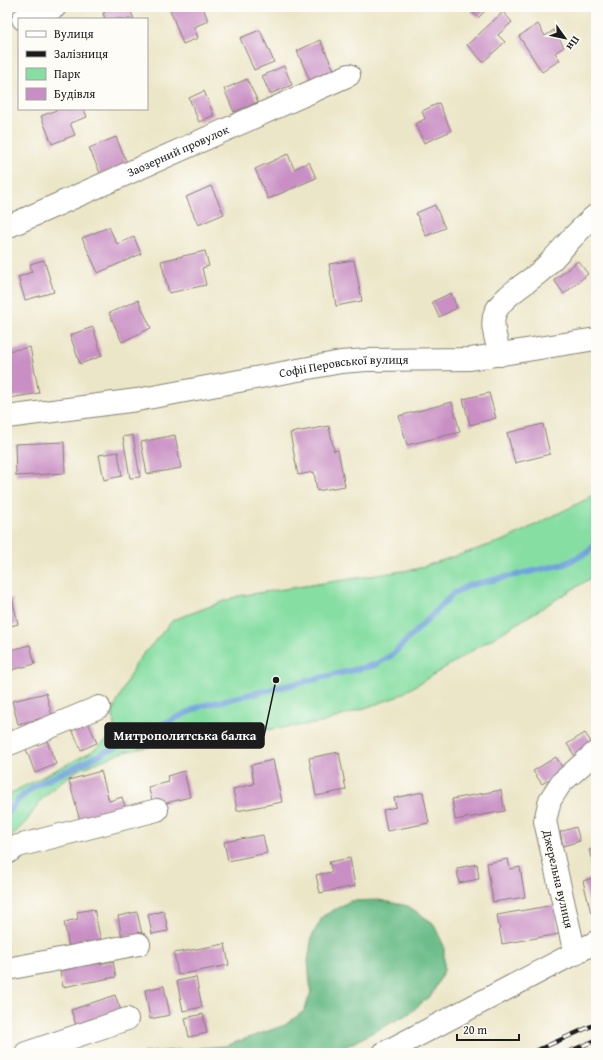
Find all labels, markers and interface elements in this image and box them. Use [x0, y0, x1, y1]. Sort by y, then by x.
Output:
legend [18, 18, 148, 110]
north arrow [545, 18, 585, 58]
text: Вулиця [54, 25, 94, 42]
text: Пн [563, 33, 584, 54]
text: Залізниця [54, 45, 108, 62]
text: Парк [54, 65, 81, 82]
text: Будівля [54, 85, 95, 102]
street label: Заозерний провулок [124, 120, 232, 181]
street label: Софіі Перовської вулиця [278, 351, 409, 381]
callout: Митрополитська балка [105, 723, 264, 748]
text: Митрополитська балка [114, 726, 257, 745]
street label: Джерельна вулиця [539, 827, 578, 930]
scale bar [457, 1016, 519, 1042]
text: 20 m [463, 1021, 487, 1038]

